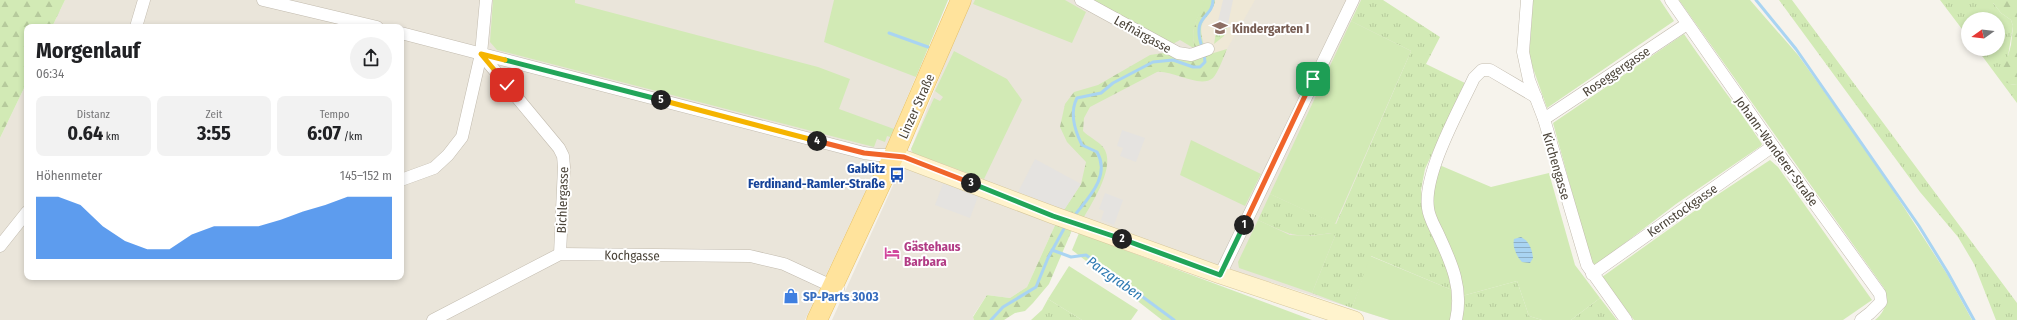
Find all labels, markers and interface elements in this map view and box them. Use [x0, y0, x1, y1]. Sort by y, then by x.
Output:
north arrow [1961, 12, 2005, 56]
map controls [1961, 12, 2005, 56]
street label: Lefnärgasse [1112, 13, 1174, 56]
school or university icon: Kindergarten I [1211, 19, 1229, 37]
place label: Kindergarten I [1232, 21, 1309, 36]
text: Morgenlauf [36, 37, 140, 64]
button: share [350, 37, 392, 79]
street label: Roseggergasse [1580, 43, 1653, 99]
pin [1296, 62, 1330, 96]
text: 06:34 [36, 66, 64, 81]
pin [490, 68, 524, 102]
icon: arrive [1302, 68, 1324, 90]
street label: Linzer Straße [895, 71, 937, 141]
icon: check [496, 74, 518, 96]
pin: 5 [651, 90, 671, 110]
text: 5 [658, 93, 664, 106]
street label: Johann-Wanderer-Straße [1732, 94, 1821, 209]
text: Distanz [77, 108, 110, 121]
text: Zeit [206, 108, 222, 121]
text: Tempo [320, 108, 350, 121]
text: 0.64 [67, 121, 103, 145]
text: 3:55 [197, 121, 231, 145]
text: 6:07 [307, 121, 341, 145]
text: km [103, 130, 119, 143]
text: /km [341, 130, 362, 143]
pin: 4 [807, 131, 827, 151]
street label: Kirchengasse [1540, 131, 1573, 202]
text: 4 [814, 134, 820, 147]
place label: Gablitz Ferdinand-Ramler-Straße [748, 161, 886, 191]
bus stop icon: Gablitz Ferdinand-Ramler-Straße [888, 166, 906, 184]
street label: Bichlergasse [554, 167, 571, 234]
text: Höhenmeter [36, 168, 102, 183]
text: 145–152 m [340, 168, 392, 183]
pin: 3 [961, 173, 981, 193]
text: 3 [968, 176, 974, 189]
street label: Kernstockgasse [1644, 181, 1720, 240]
pin: 1 [1234, 215, 1254, 235]
text: 1 [1242, 218, 1246, 231]
pin: 2 [1112, 229, 1132, 249]
text: 2 [1119, 232, 1125, 245]
place label: Gästehaus Barbara [904, 239, 961, 269]
hotel icon: Gästehaus Barbara [883, 244, 901, 262]
street label: Kochgasse [604, 248, 660, 263]
water label: Parzgraben [1083, 253, 1146, 304]
shop icon: SP-Parts 3003 [782, 287, 800, 305]
place label: SP-Parts 3003 [803, 289, 879, 304]

